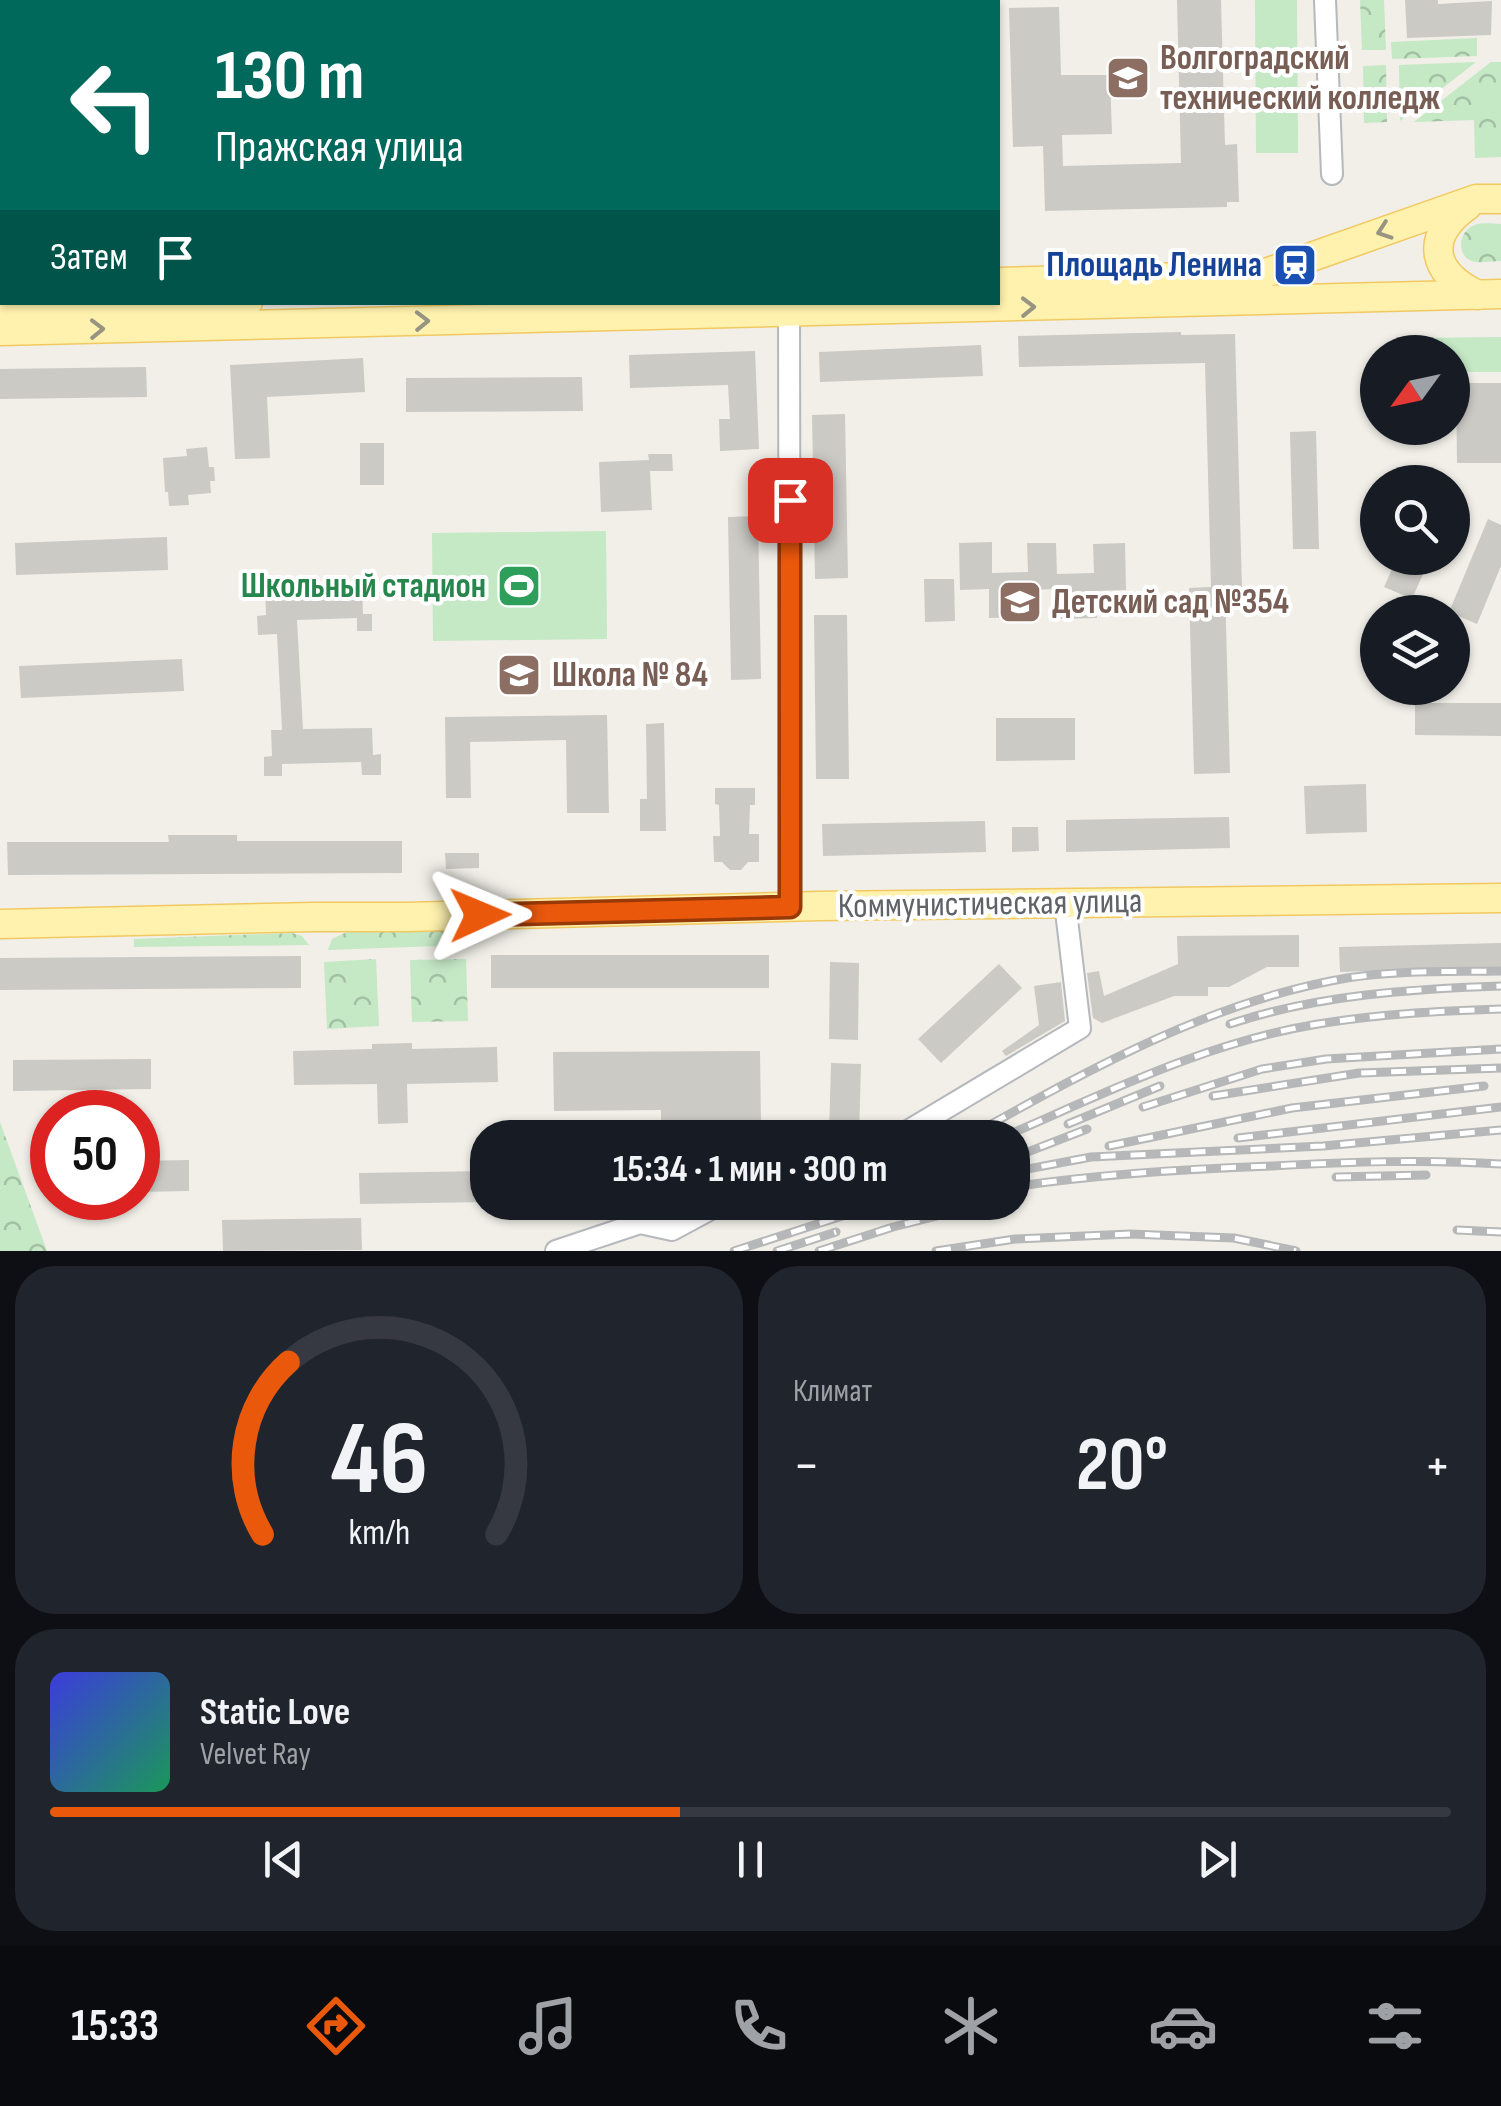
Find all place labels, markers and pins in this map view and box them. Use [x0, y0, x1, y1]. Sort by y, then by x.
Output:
place label: Волгоградский технический колледж [1160, 37, 1441, 120]
school or university icon: Волгоградский технический колледж [1105, 55, 1151, 101]
station icon: Площадь Ленина [1272, 242, 1318, 288]
place label: Площадь Ленина [1046, 244, 1262, 287]
pin [748, 458, 833, 543]
sports icon: Школьный стадион [496, 563, 542, 609]
place label: Школьный стадион [241, 565, 486, 608]
school or university icon: Детский сад №354 [997, 579, 1043, 625]
place label: Детский сад №354 [1052, 581, 1289, 624]
school or university icon: Школа № 84 [496, 652, 542, 698]
place label: Школа № 84 [552, 654, 708, 697]

